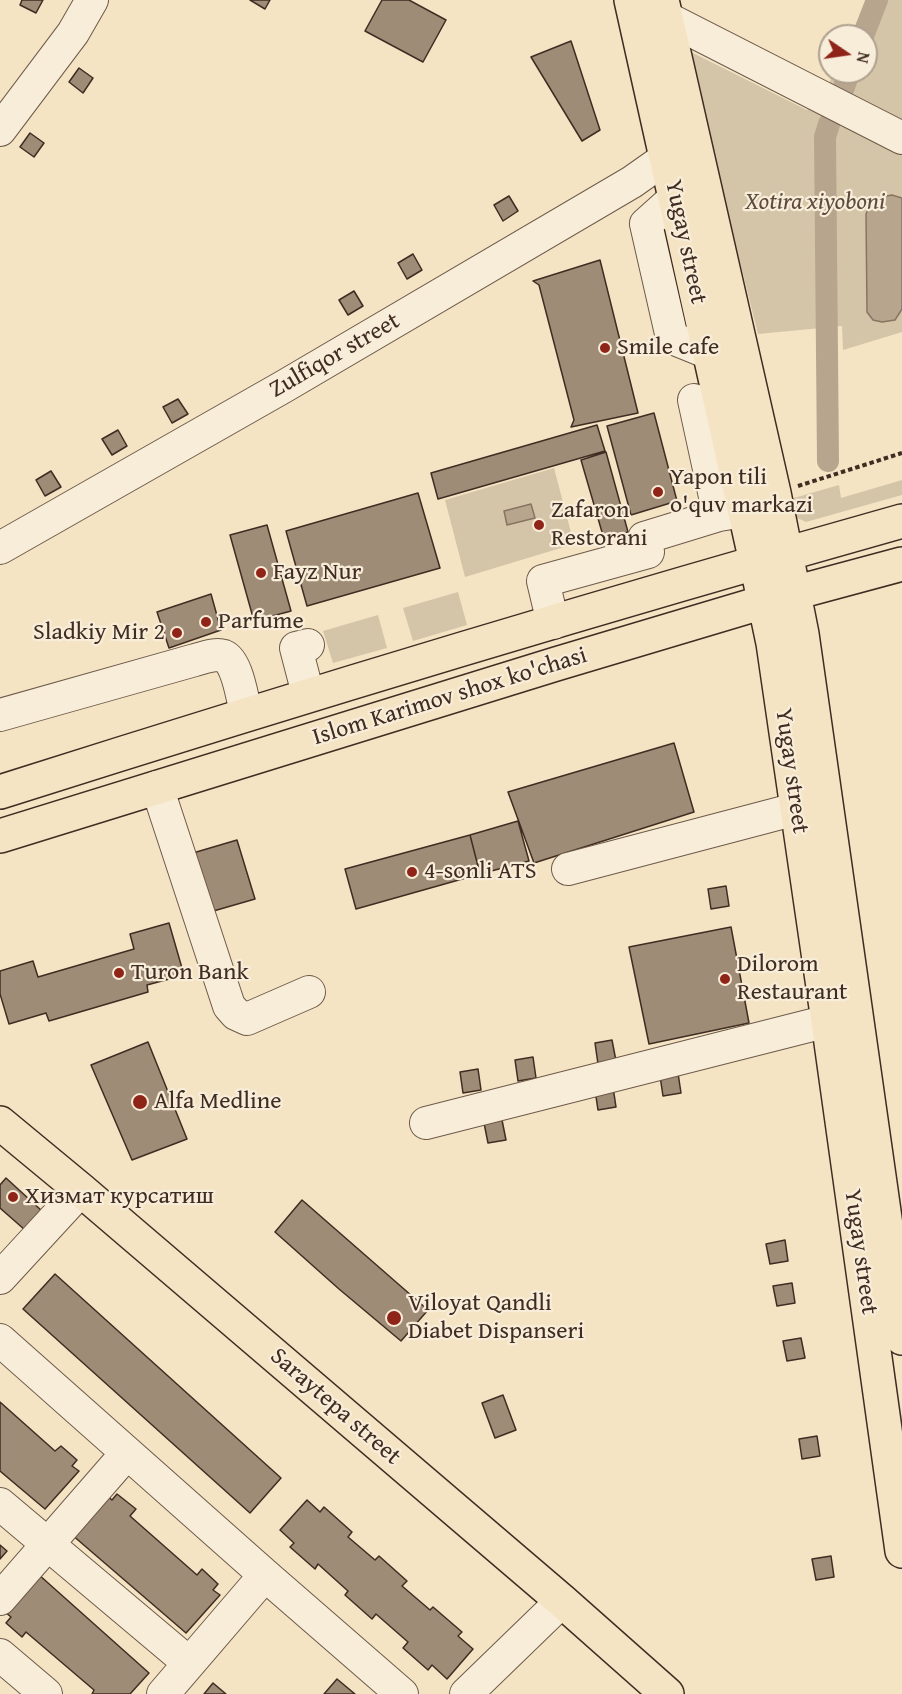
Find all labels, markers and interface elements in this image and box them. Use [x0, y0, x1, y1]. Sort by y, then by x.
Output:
north arrow [818, 24, 878, 84]
text: N [851, 50, 876, 66]
street label: Yugay street [658, 177, 712, 307]
park label: Xotira xiyoboni [745, 189, 885, 217]
street label: Zulfiqor street [265, 307, 405, 405]
place label: Smile cafe [617, 334, 719, 362]
marker: Smile cafe [598, 341, 612, 355]
place label: Yapon tili o'quv markazi [670, 464, 813, 520]
marker: Yapon tili o'quv markazi [651, 485, 665, 499]
place label: Zafaron Restorani [551, 497, 648, 553]
marker: Zafaron Restorani [532, 518, 546, 532]
place label: Fayz Nur [273, 559, 361, 587]
marker: Fayz Nur [254, 566, 268, 580]
place label: Parfume [218, 608, 304, 636]
marker: Parfume [199, 615, 213, 629]
place label: Sladkiy Mir 2 [33, 619, 165, 647]
marker: Sladkiy Mir 2 [170, 626, 184, 640]
street label: Islom Karimov shox ko'chasi [309, 642, 591, 752]
street label: Yugay street [768, 706, 814, 836]
place label: 4-sonli ATS [424, 858, 536, 886]
marker: 4-sonli ATS [405, 865, 419, 879]
place label: Dilorom Restaurant [737, 951, 847, 1007]
place label: Turon Bank [131, 959, 249, 987]
marker: Turon Bank [112, 966, 126, 980]
marker: Dilorom Restaurant [718, 972, 732, 986]
place label: Alfa Medline [154, 1088, 282, 1116]
marker: Alfa Medline [131, 1093, 149, 1111]
place label: Хизмат курсатиш [25, 1183, 214, 1211]
street label: Yugay street [837, 1187, 883, 1317]
marker: Хизмат курсатиш [6, 1190, 20, 1204]
place label: Viloyat Qandli Diabet Dispanseri [408, 1290, 584, 1346]
marker: Viloyat Qandli Diabet Dispanseri [385, 1309, 403, 1327]
street label: Saraytepa street [264, 1342, 406, 1472]

